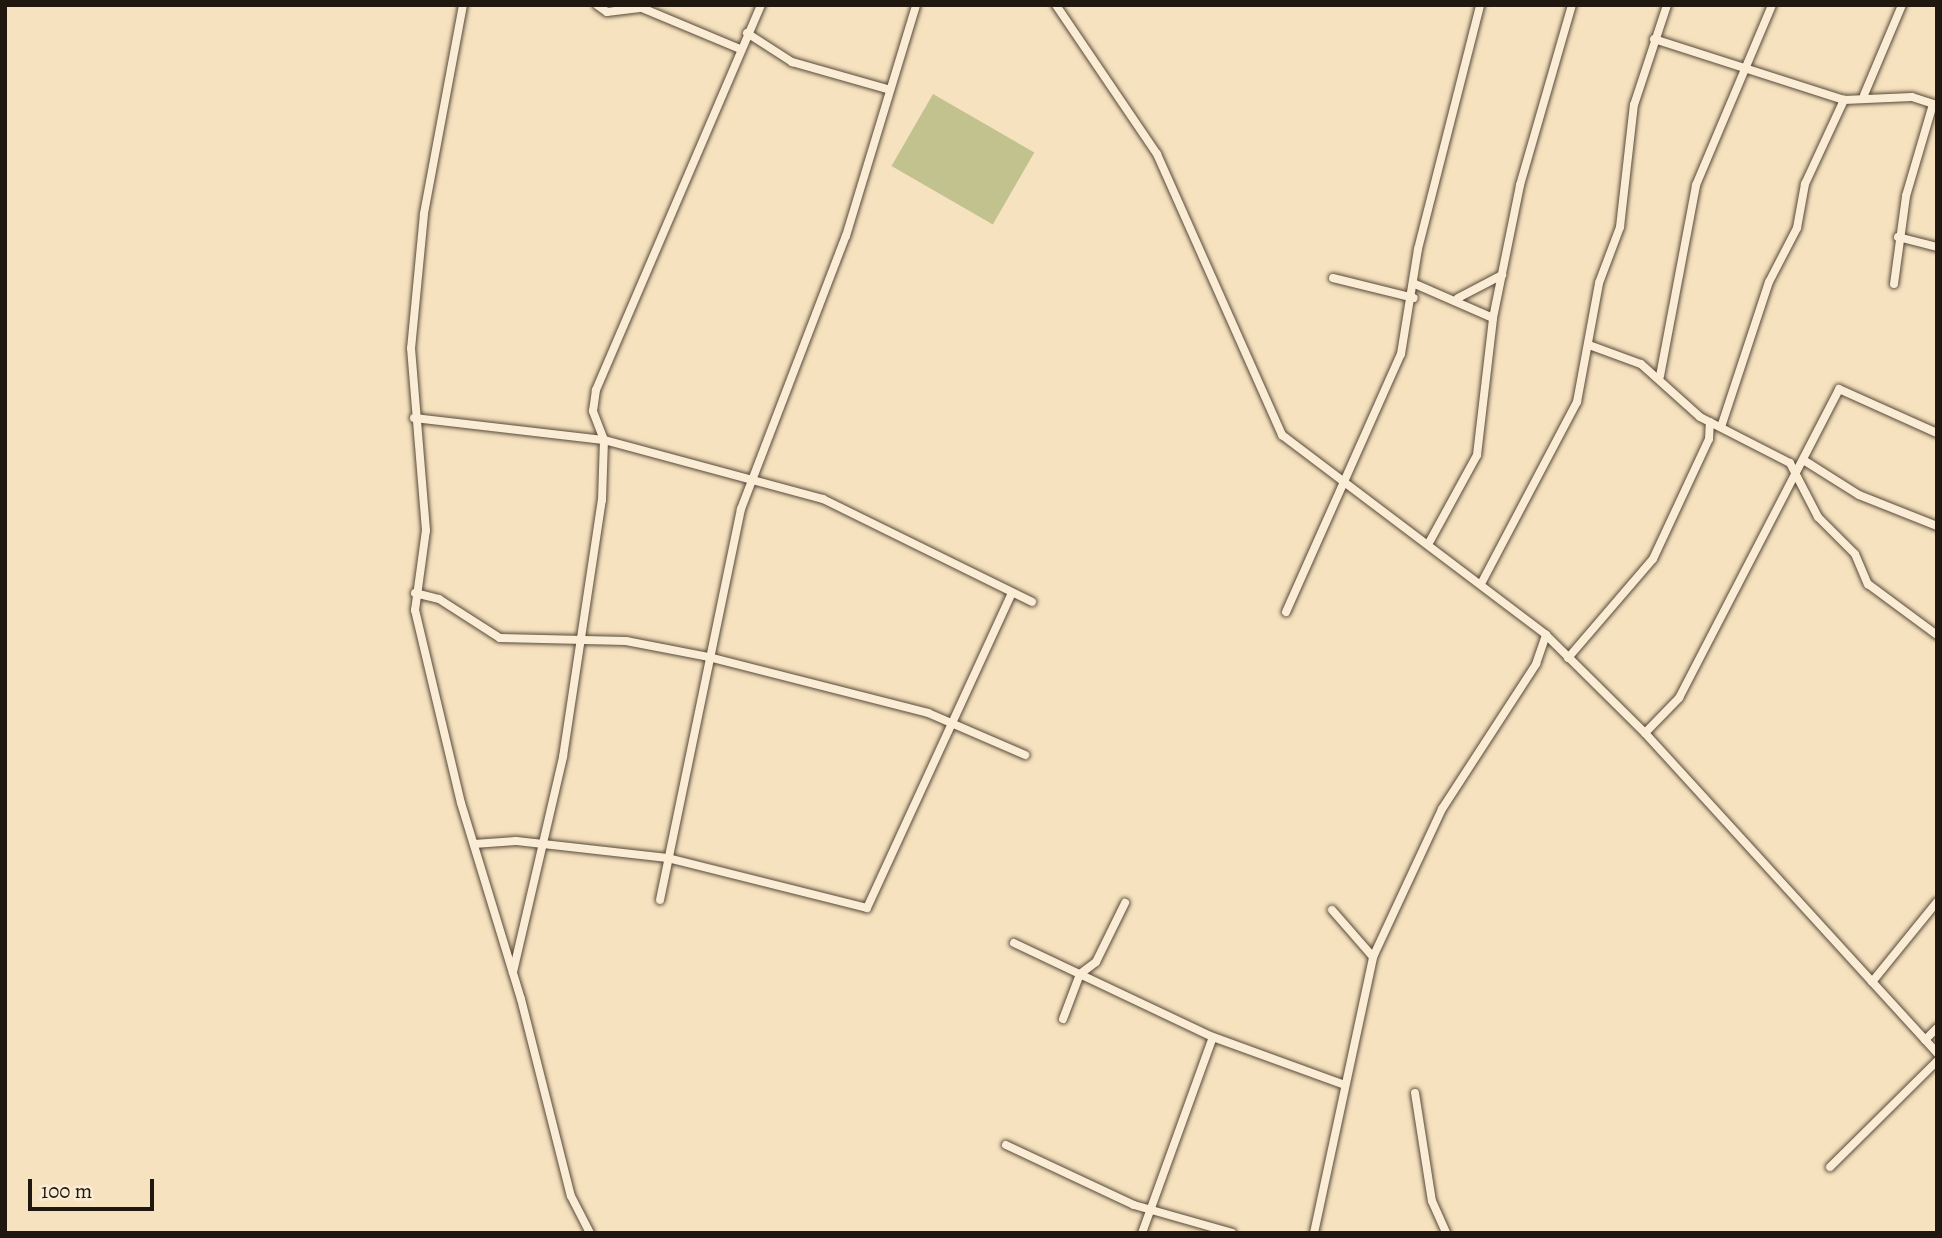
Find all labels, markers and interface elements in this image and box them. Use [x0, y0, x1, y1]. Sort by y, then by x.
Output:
scale bar [32, 1164, 158, 1208]
text: 100 m [41, 1177, 92, 1205]

